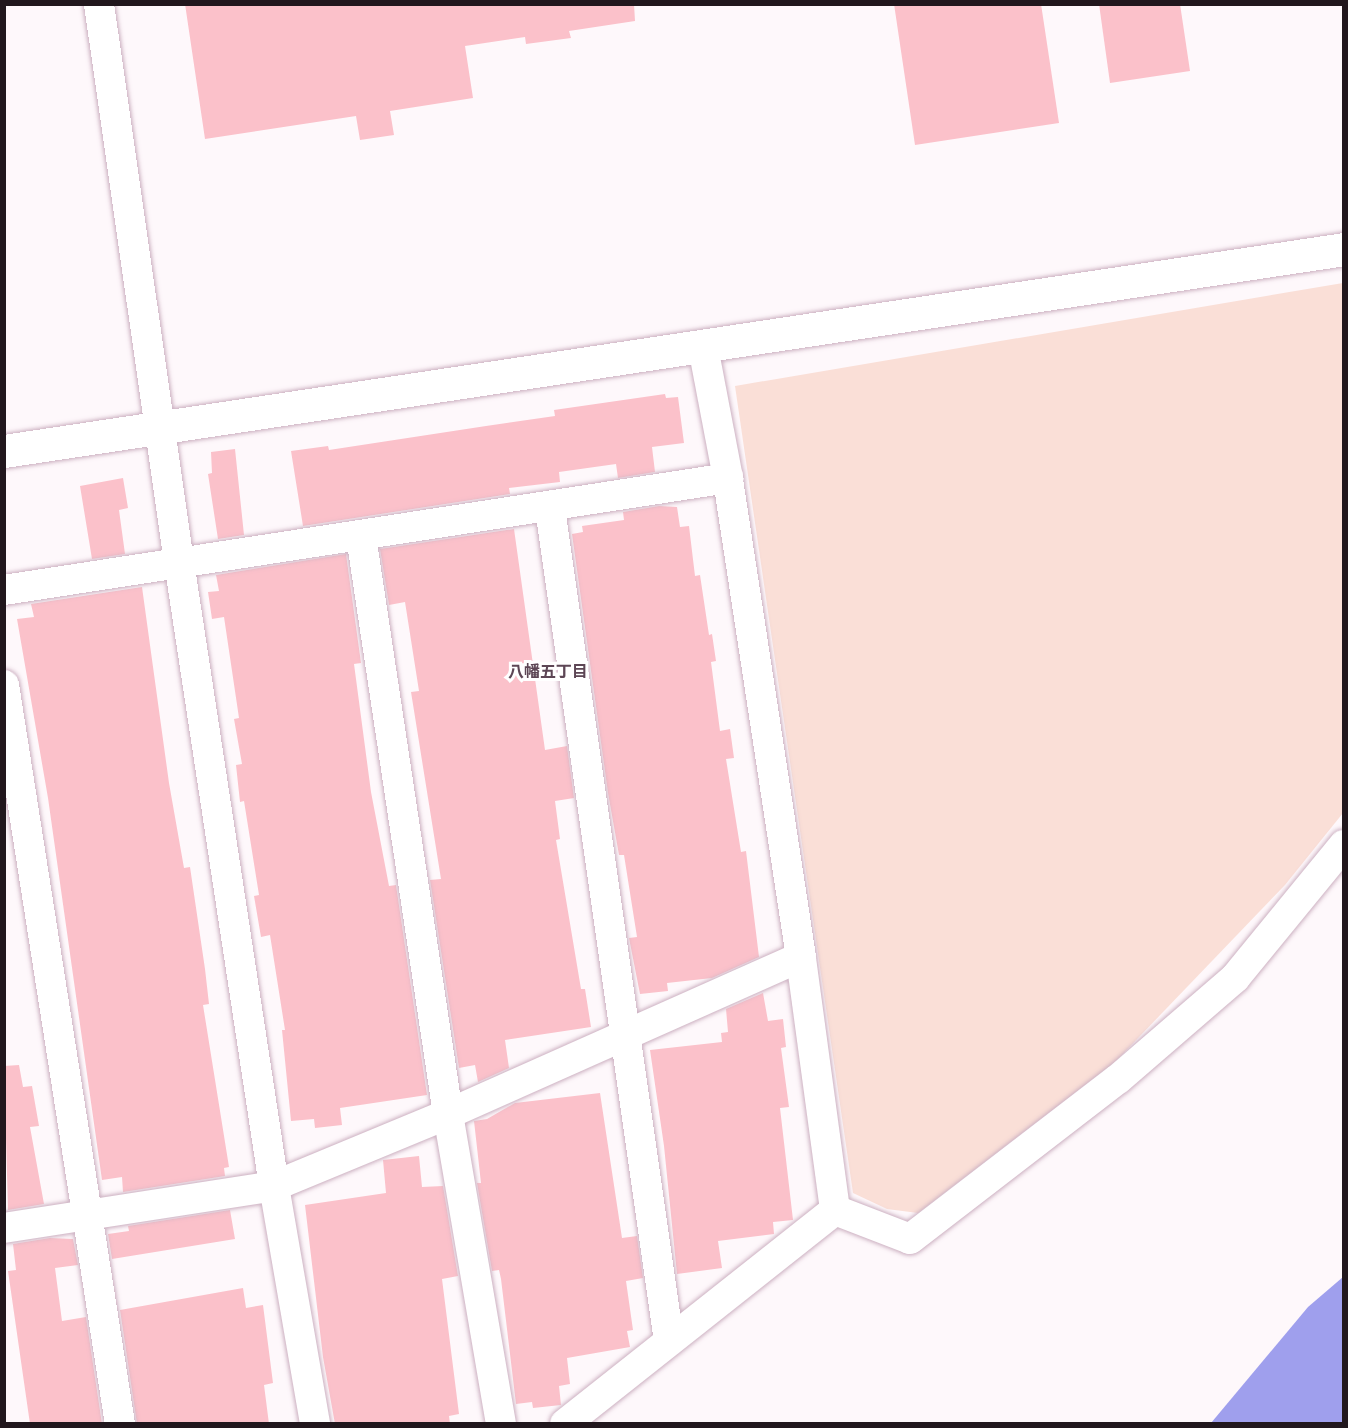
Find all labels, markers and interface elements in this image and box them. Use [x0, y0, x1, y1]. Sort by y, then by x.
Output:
district label: 八幡五丁目 [508, 662, 588, 682]

